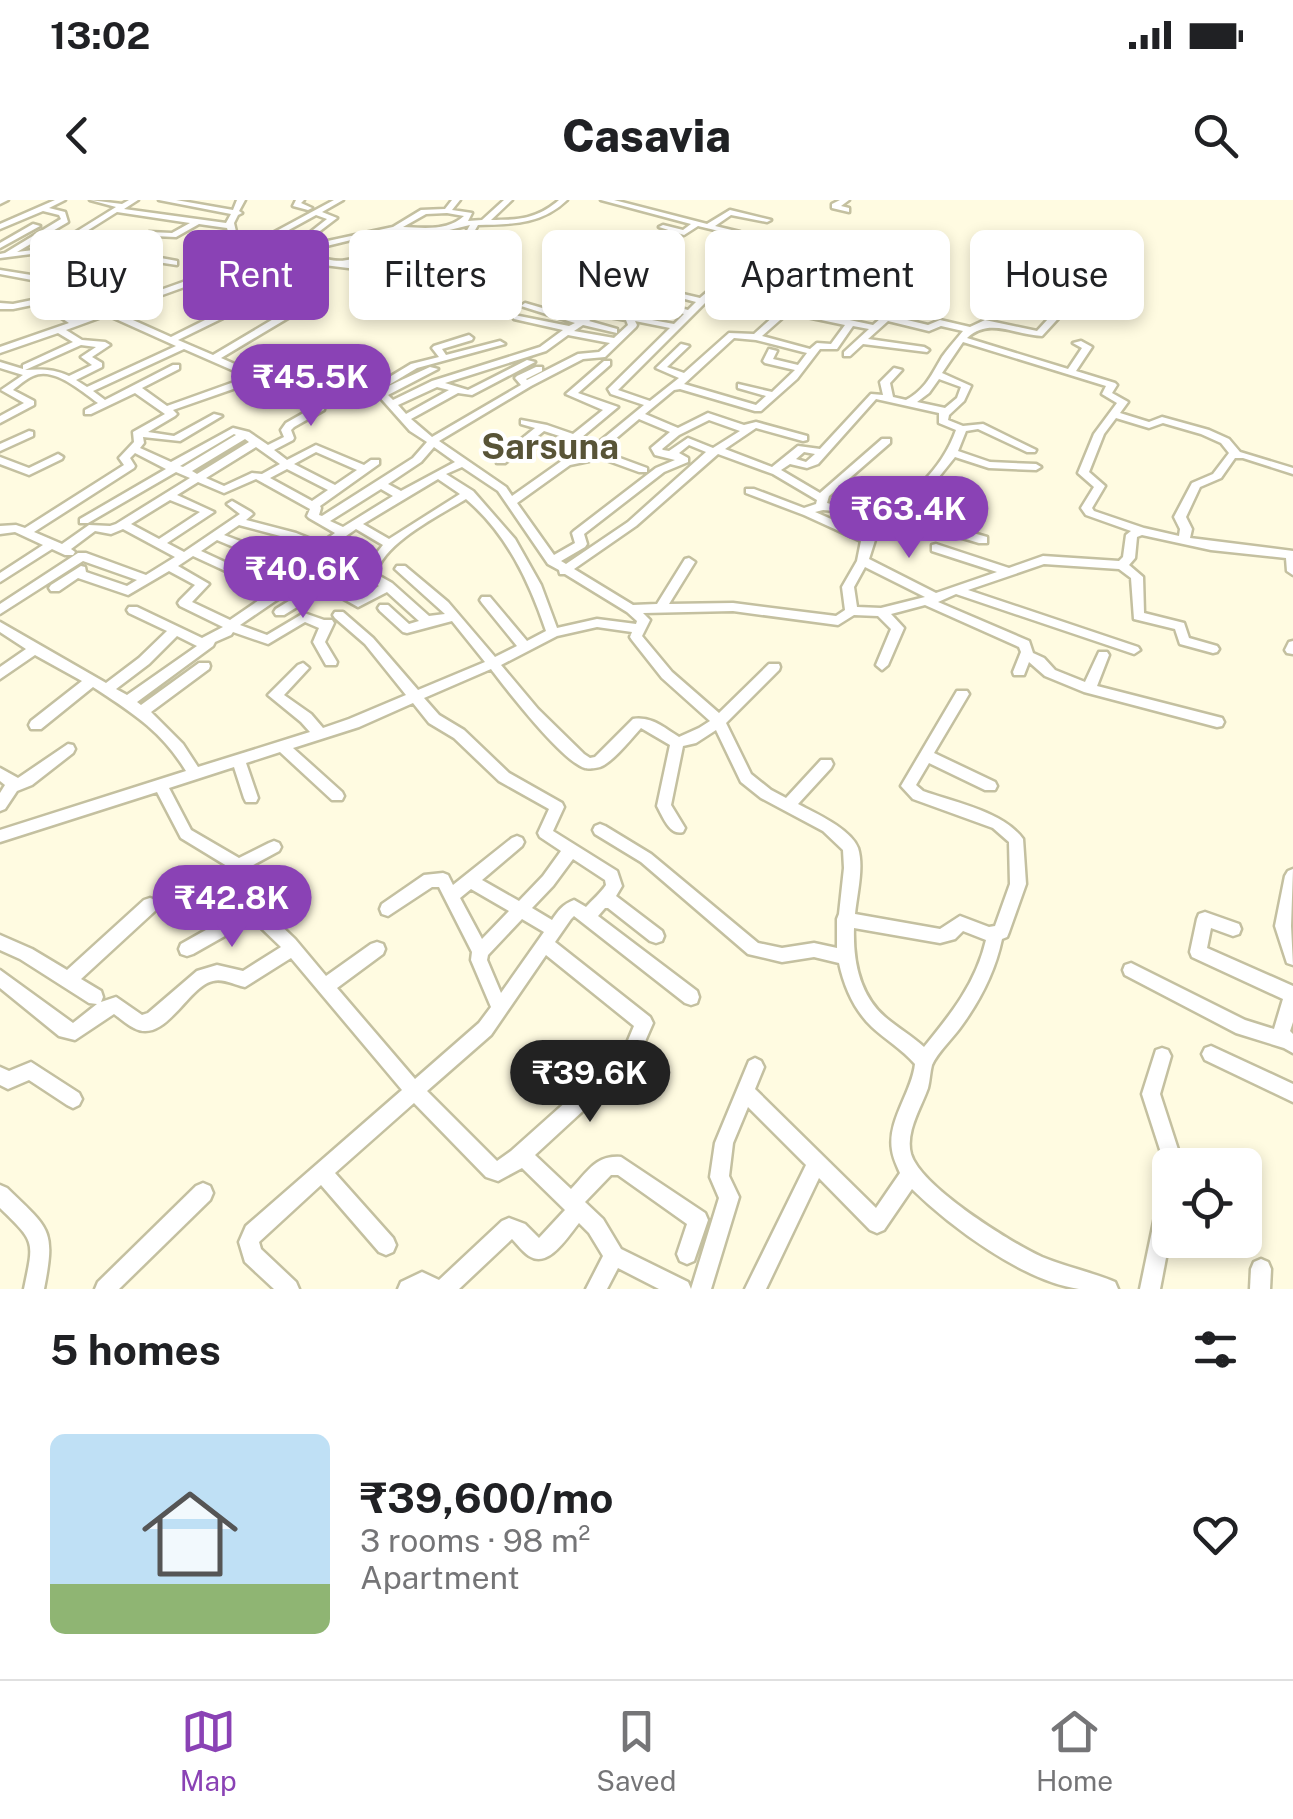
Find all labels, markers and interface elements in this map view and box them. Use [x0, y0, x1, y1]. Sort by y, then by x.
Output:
text: 13:02 [50, 13, 150, 58]
icon: back [50, 108, 105, 163]
icon: search [1188, 108, 1243, 163]
text: Casavia [562, 109, 731, 162]
chip: Buy [30, 230, 163, 320]
chip: Rent [183, 230, 329, 320]
chip: Filters [349, 230, 522, 320]
chip: New [542, 230, 685, 320]
chip: Apartment [705, 230, 950, 320]
chip: House [970, 230, 1144, 320]
pin: ₹45.5K [230, 344, 392, 429]
text: ₹45.5K [253, 358, 369, 395]
district label: Sarsuna [481, 426, 619, 467]
pin: ₹63.4K [828, 476, 990, 561]
text: ₹63.4K [851, 490, 967, 527]
pin: ₹40.6K [222, 536, 384, 621]
text: ₹40.6K [246, 550, 360, 587]
pin: ₹42.8K [151, 865, 313, 950]
text: ₹42.8K [175, 879, 289, 916]
pin: ₹39.6K [509, 1040, 671, 1125]
text: ₹39.6K [532, 1054, 648, 1091]
map controls [1152, 1148, 1262, 1258]
button: locate [1152, 1148, 1262, 1258]
icon: filters [1188, 1322, 1243, 1377]
text: 5 homes [50, 1325, 221, 1374]
text: ₹39,600/mo [360, 1473, 614, 1522]
icon: home [130, 1474, 250, 1594]
icon: heart [1188, 1507, 1243, 1562]
text: 3 rooms · 98 m² [360, 1522, 590, 1559]
text: Apartment [360, 1559, 520, 1596]
tab: Map [180, 1704, 237, 1797]
tab: Saved [596, 1704, 676, 1797]
tab: Home [1036, 1704, 1113, 1797]

